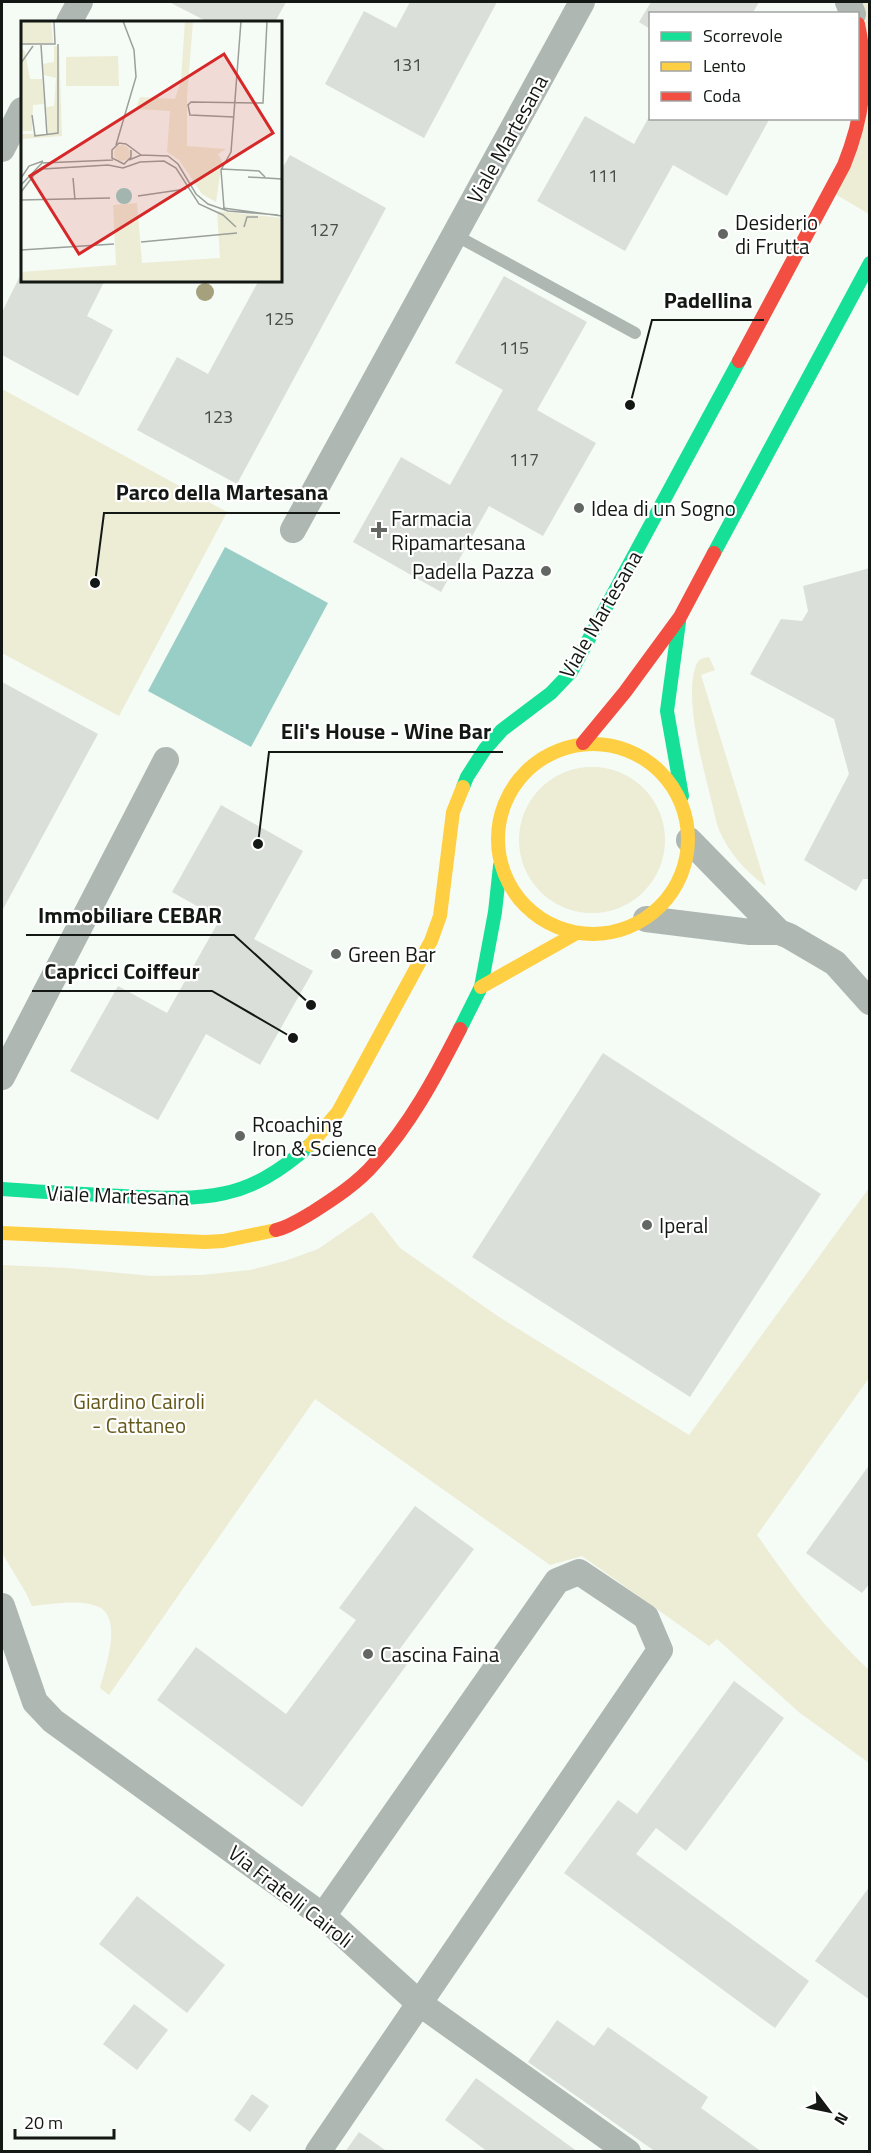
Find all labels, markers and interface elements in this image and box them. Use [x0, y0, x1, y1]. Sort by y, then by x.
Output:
legend [649, 12, 859, 120]
inset map [21, 21, 282, 282]
text: Scorrevole [703, 22, 782, 49]
house number: 131 [392, 51, 422, 78]
text: Lento [703, 52, 746, 79]
street label: Viale Martesana [458, 68, 556, 209]
text: Coda [703, 82, 741, 109]
house number: 111 [588, 162, 618, 189]
place label: Desiderio di Frutta [735, 206, 818, 262]
house number: 127 [309, 216, 339, 243]
marker: Desiderio di Frutta [716, 227, 730, 241]
callout: Padellina [652, 280, 764, 320]
text: Padellina [664, 283, 752, 317]
house number: 125 [264, 305, 294, 332]
house number: 115 [499, 334, 529, 361]
house number: 123 [203, 403, 233, 430]
house number: 117 [509, 446, 539, 473]
callout: Parco della Martesana [104, 473, 340, 513]
text: Parco della Martesana [116, 475, 328, 509]
place label: Idea di un Sogno [591, 492, 736, 524]
marker: Idea di un Sogno [572, 501, 586, 515]
place label: Farmacia Ripamartesana [391, 502, 526, 558]
marker: Farmacia Ripamartesana [372, 523, 386, 537]
street label: Viale Martesana [550, 544, 650, 684]
place label: Padella Pazza [412, 555, 534, 587]
marker: Padella Pazza [539, 564, 553, 578]
callout: Eli's House - Wine Bar [269, 712, 503, 752]
text: Eli's House - Wine Bar [281, 714, 491, 748]
callout: Immobiliare CEBAR [26, 895, 234, 935]
text: Immobiliare CEBAR [38, 898, 222, 932]
place label: Green Bar [348, 938, 436, 970]
marker: Green Bar [329, 947, 343, 961]
callout: Capricci Coiffeur [32, 951, 212, 991]
text: Capricci Coiffeur [44, 954, 200, 988]
place label: Rcoaching Iron & Science [252, 1108, 377, 1164]
marker: Rcoaching Iron & Science [233, 1129, 247, 1143]
street label: Viale Martesana [46, 1177, 190, 1214]
place label: Iperal [659, 1209, 708, 1241]
marker: Iperal [640, 1218, 654, 1232]
park label: Giardino Cairoli - Cattaneo [73, 1385, 205, 1441]
place label: Cascina Faina [380, 1638, 500, 1670]
marker: Cascina Faina [361, 1647, 375, 1661]
street label: Via Fratelli Cairoli [222, 1837, 360, 1955]
north arrow [799, 2081, 859, 2141]
scale bar [15, 2102, 114, 2140]
text: N [829, 2108, 855, 2130]
text: 20 m [24, 2109, 63, 2136]

